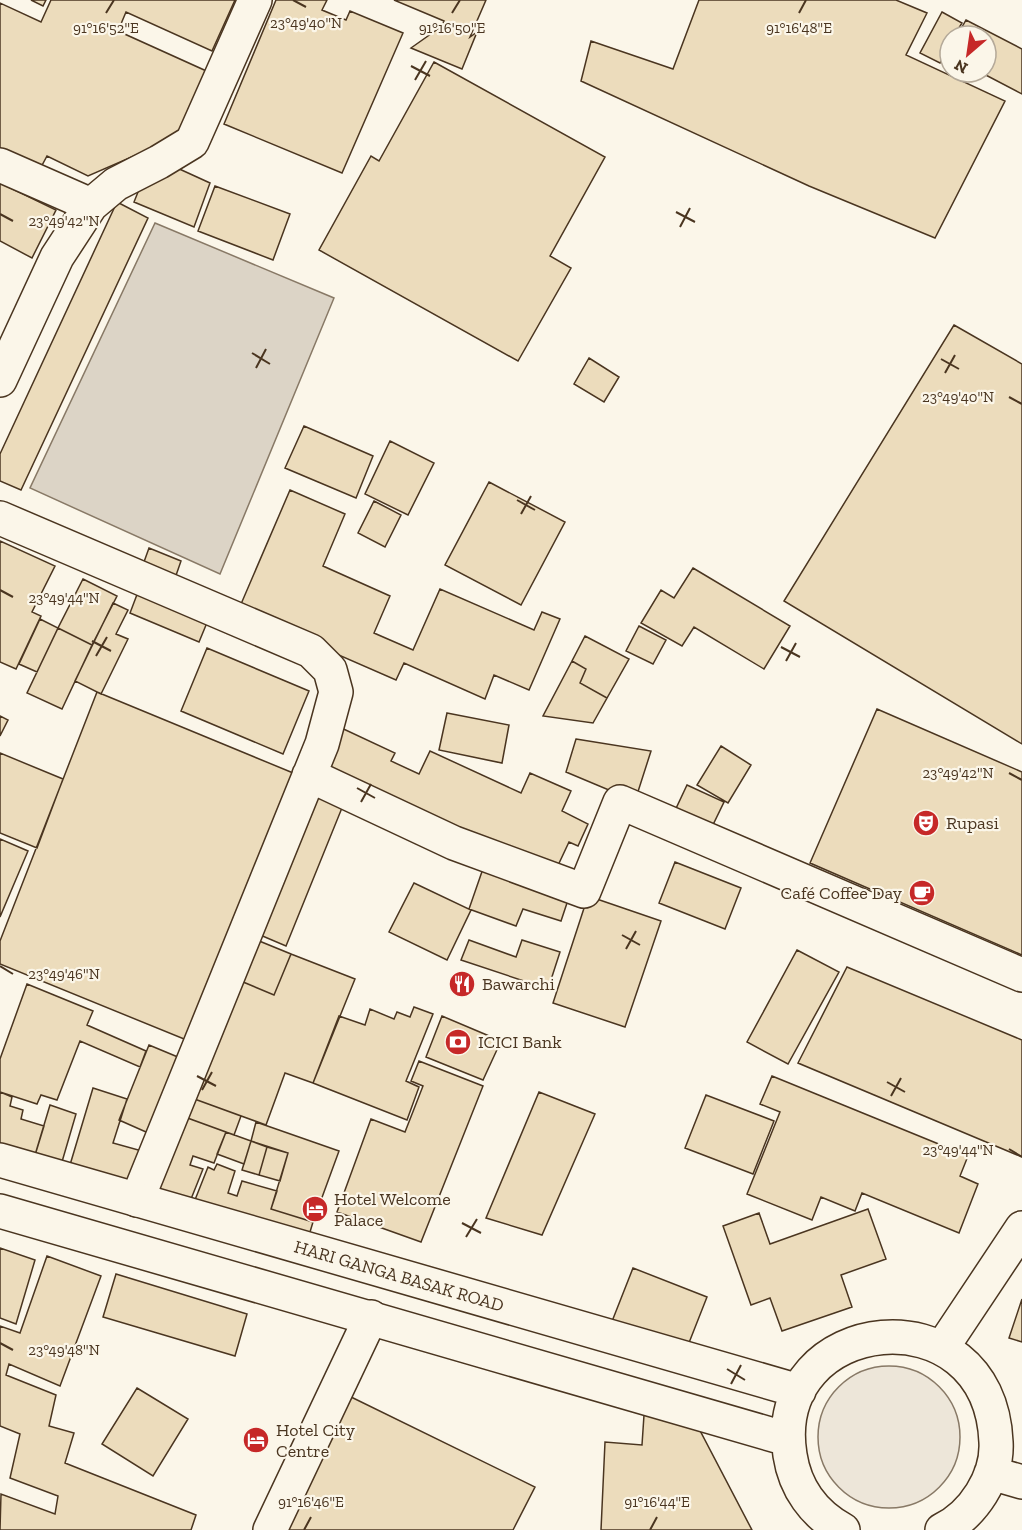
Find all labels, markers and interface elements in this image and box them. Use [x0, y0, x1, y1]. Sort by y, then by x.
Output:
text: 23°49'40"N [270, 14, 342, 32]
text: 91°16'52"E [73, 19, 139, 37]
text: 91°16'50"E [419, 19, 486, 37]
text: 91°16'48"E [766, 19, 832, 37]
north arrow [938, 24, 998, 84]
text: N [951, 55, 971, 78]
text: 23°49'42"N [28, 212, 100, 230]
text: 23°49'40"N [922, 388, 994, 406]
text: 23°49'44"N [28, 589, 100, 607]
text: 23°49'42"N [922, 764, 994, 782]
theatre icon: Rupasi [911, 808, 941, 838]
place label: Rupasi [946, 812, 999, 834]
cafe icon: Café Coffee Day [907, 878, 937, 908]
place label: Café Coffee Day [781, 882, 903, 904]
text: 23°49'46"N [28, 965, 100, 983]
restaurant icon: Bawarchi [447, 969, 477, 999]
place label: Bawarchi [482, 973, 555, 995]
bank icon: ICICI Bank [443, 1027, 473, 1057]
place label: ICICI Bank [478, 1031, 562, 1053]
text: 23°49'44"N [922, 1141, 994, 1159]
place label: Hotel Welcome Palace [334, 1188, 451, 1231]
hotel icon: Hotel Welcome Palace [300, 1194, 330, 1224]
street label: HARI GANGA BASAK ROAD [292, 1236, 506, 1316]
text: 23°49'48"N [28, 1341, 100, 1359]
place label: Hotel City Centre [276, 1419, 356, 1462]
hotel icon: Hotel City Centre [241, 1425, 271, 1455]
text: 91°16'46"E [278, 1493, 344, 1511]
text: 91°16'44"E [624, 1493, 690, 1511]

